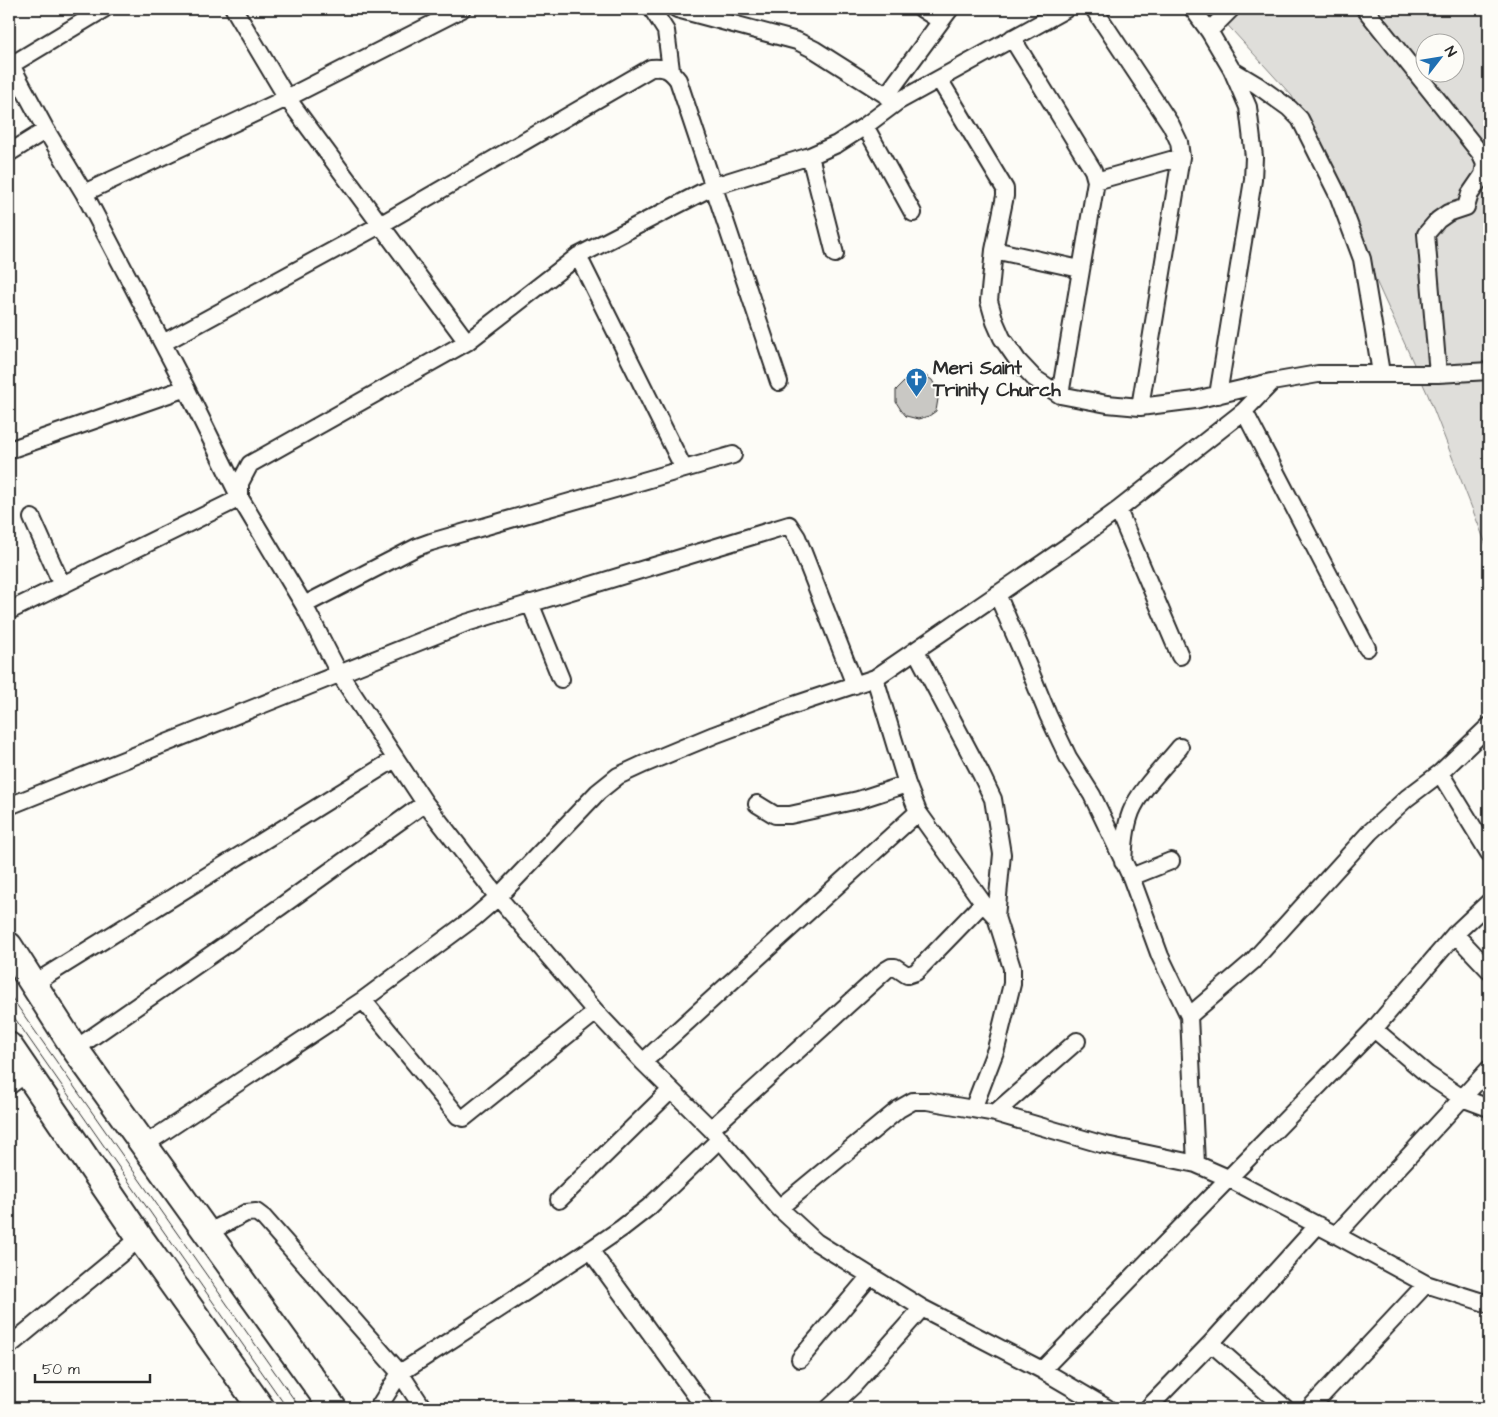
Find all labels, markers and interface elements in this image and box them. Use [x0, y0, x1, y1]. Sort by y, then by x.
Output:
north arrow [1416, 32, 1466, 82]
text: N [1439, 43, 1461, 61]
place label: Meri Saint Trinity Church [932, 355, 1061, 405]
church icon: Meri Saint Trinity Church [905, 366, 929, 397]
scale bar [35, 1352, 150, 1384]
text: 50 m [42, 1359, 80, 1380]

